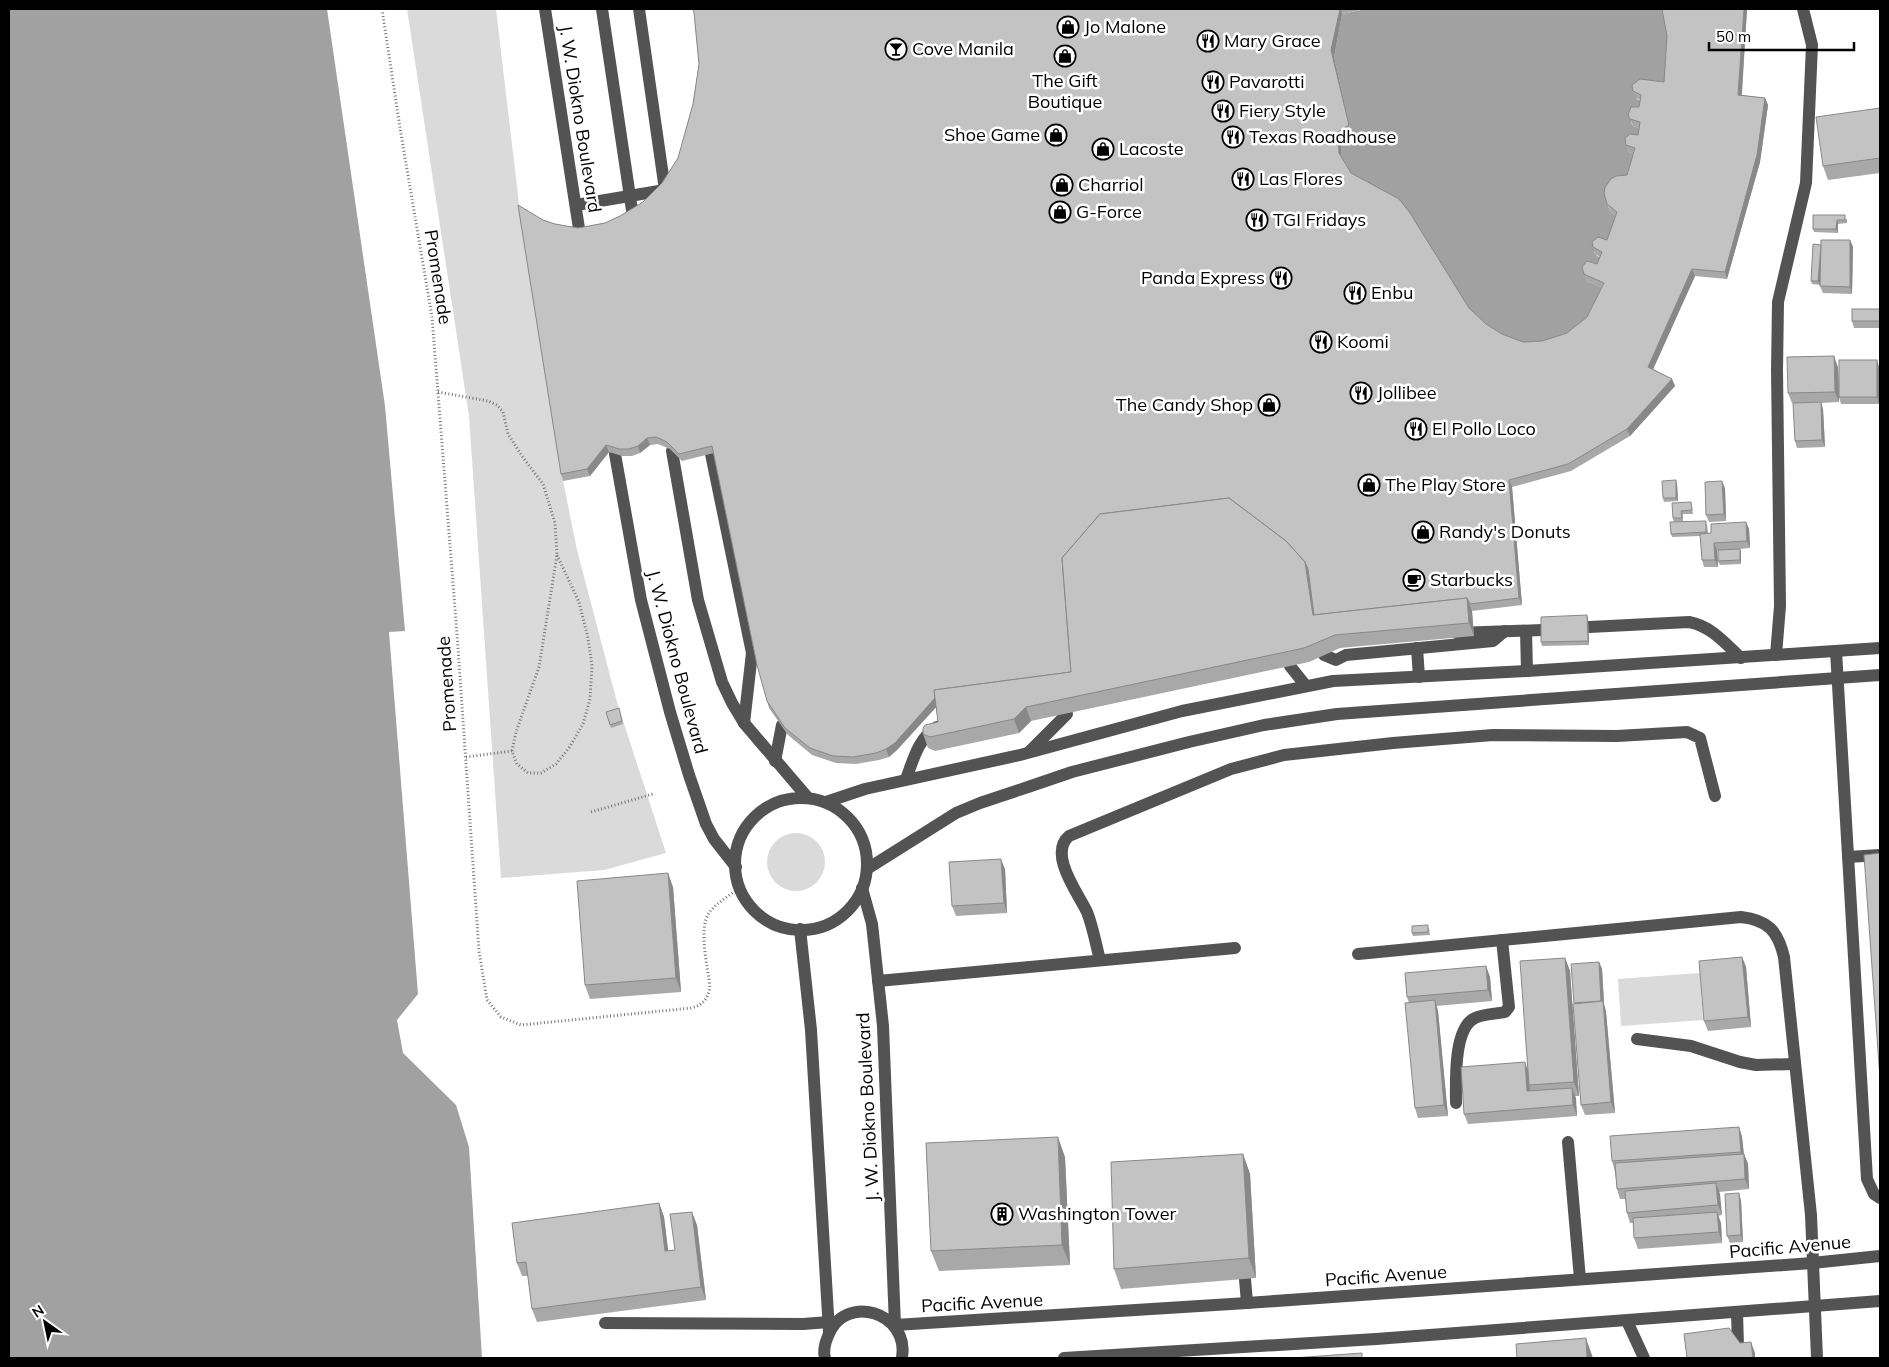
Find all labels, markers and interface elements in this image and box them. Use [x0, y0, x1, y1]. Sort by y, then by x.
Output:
shop icon: Jo Malone [1056, 15, 1080, 39]
place label: Jo Malone [1084, 15, 1166, 38]
scale bar [1709, 20, 1854, 52]
street label: J. W. Diokno Boulevard [554, 24, 607, 214]
text: 50 m [1716, 27, 1751, 46]
restaurant icon: Mary Grace [1196, 29, 1220, 53]
place label: Mary Grace [1224, 29, 1321, 52]
bar icon: Cove Manila [884, 37, 908, 61]
place label: Cove Manila [912, 37, 1014, 60]
shop icon: The Gift Boutique [1053, 44, 1077, 68]
place label: The Gift Boutique [1028, 69, 1102, 113]
restaurant icon: Pavarotti [1201, 70, 1225, 94]
place label: Pavarotti [1229, 70, 1304, 93]
restaurant icon: Fiery Style [1211, 99, 1235, 123]
place label: Fiery Style [1239, 99, 1326, 122]
place label: Shoe Game [944, 123, 1040, 146]
shop icon: Shoe Game [1044, 123, 1068, 147]
restaurant icon: Texas Roadhouse [1221, 125, 1245, 149]
place label: Texas Roadhouse [1249, 125, 1396, 148]
shop icon: Lacoste [1091, 137, 1115, 161]
place label: Lacoste [1119, 137, 1183, 160]
restaurant icon: Las Flores [1231, 167, 1255, 191]
place label: Las Flores [1259, 167, 1343, 190]
shop icon: Charriol [1050, 173, 1074, 197]
place label: Charriol [1078, 173, 1144, 196]
shop icon: G-Force [1048, 200, 1072, 224]
place label: G-Force [1076, 200, 1142, 223]
restaurant icon: TGI Fridays [1245, 208, 1269, 232]
place label: TGI Fridays [1273, 208, 1366, 231]
street label: Promenade [420, 228, 457, 326]
place label: Panda Express [1141, 266, 1265, 289]
restaurant icon: Panda Express [1269, 266, 1293, 290]
restaurant icon: Enbu [1343, 281, 1367, 305]
place label: Enbu [1371, 281, 1413, 304]
restaurant icon: Koomi [1309, 330, 1333, 354]
place label: Koomi [1337, 330, 1389, 353]
restaurant icon: Jollibee [1349, 381, 1373, 405]
place label: Jollibee [1377, 381, 1436, 404]
place label: The Candy Shop [1116, 393, 1253, 416]
shop icon: The Candy Shop [1257, 393, 1281, 417]
restaurant icon: El Pollo Loco [1404, 417, 1428, 441]
place label: El Pollo Loco [1432, 417, 1536, 440]
shop icon: The Play Store [1357, 473, 1381, 497]
place label: The Play Store [1385, 473, 1506, 496]
shop icon: Randy's Donuts [1411, 520, 1435, 544]
place label: Randy's Donuts [1439, 520, 1571, 543]
street label: J. W. Diokno Boulevard [642, 567, 713, 756]
cafe icon: Starbucks [1402, 568, 1426, 592]
place label: Starbucks [1430, 568, 1513, 591]
street label: Promenade [432, 635, 461, 733]
street label: J. W. Diokno Boulevard [851, 1012, 884, 1202]
building icon: Washington Tower [990, 1202, 1014, 1226]
place label: Washington Tower [1018, 1202, 1177, 1225]
street label: Pacific Avenue [1728, 1230, 1852, 1263]
street label: Pacific Avenue [1324, 1260, 1448, 1291]
street label: Pacific Avenue [920, 1288, 1043, 1317]
north arrow [20, 1297, 70, 1347]
text: N [29, 1301, 47, 1322]

